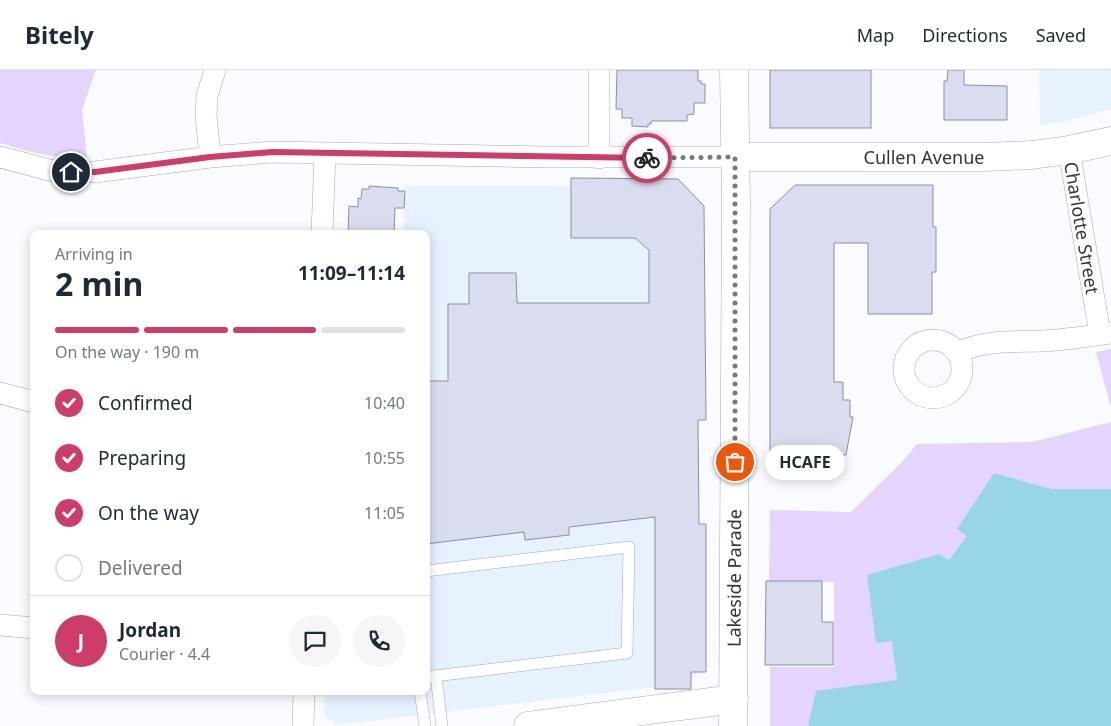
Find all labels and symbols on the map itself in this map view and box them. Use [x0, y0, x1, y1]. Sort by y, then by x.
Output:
courier [622, 133, 672, 183]
street label: Cullen Avenue [863, 145, 985, 169]
pin [50, 151, 92, 193]
street label: Charlotte Street [1059, 160, 1105, 296]
pin [714, 441, 756, 483]
callout: HCAFE [765, 444, 845, 480]
street label: Lakeside Parade [721, 509, 746, 647]

